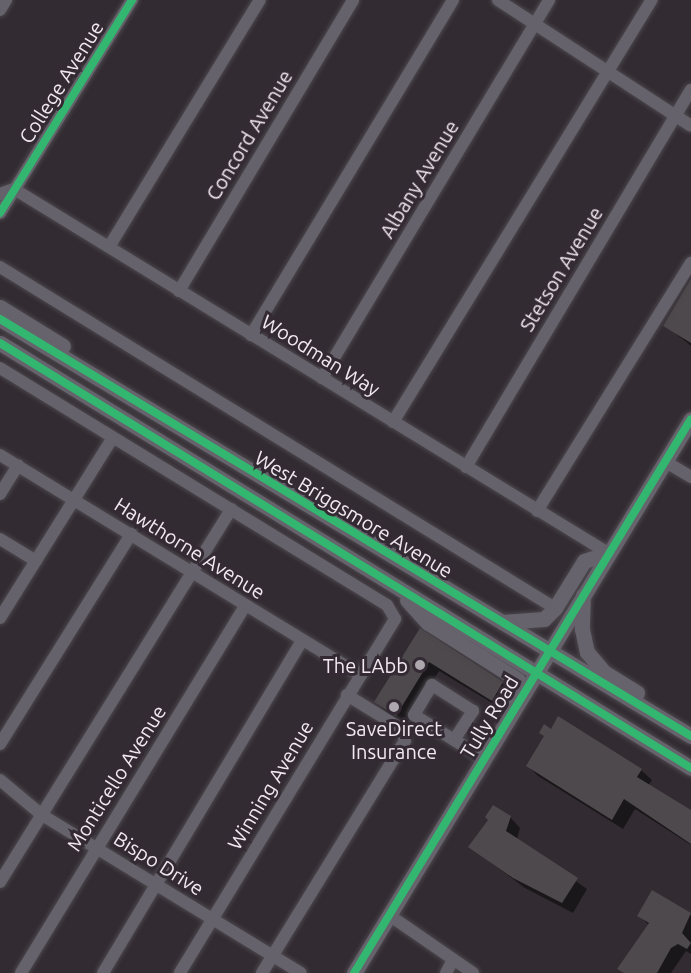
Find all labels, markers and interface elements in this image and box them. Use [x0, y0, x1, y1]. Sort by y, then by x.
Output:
street label: College Avenue [14, 16, 108, 148]
street label: Concord Avenue [201, 66, 297, 204]
street label: Albany Avenue [374, 116, 464, 242]
street label: Stetson Avenue [514, 202, 608, 336]
street label: Woodman Way [257, 309, 385, 401]
street label: West Briggsmore Avenue [251, 445, 457, 583]
street label: Hawthorne Avenue [110, 492, 270, 604]
place label: The LAbb [323, 653, 408, 677]
marker: The LAbb [413, 658, 427, 672]
street label: Tully Road [455, 671, 523, 763]
marker: SaveDirect Insurance [387, 700, 401, 714]
street label: Monticello Avenue [61, 701, 171, 855]
street label: Winning Avenue [222, 716, 318, 854]
place label: SaveDirect Insurance [346, 716, 442, 763]
street label: Bispo Drive [110, 826, 208, 900]

